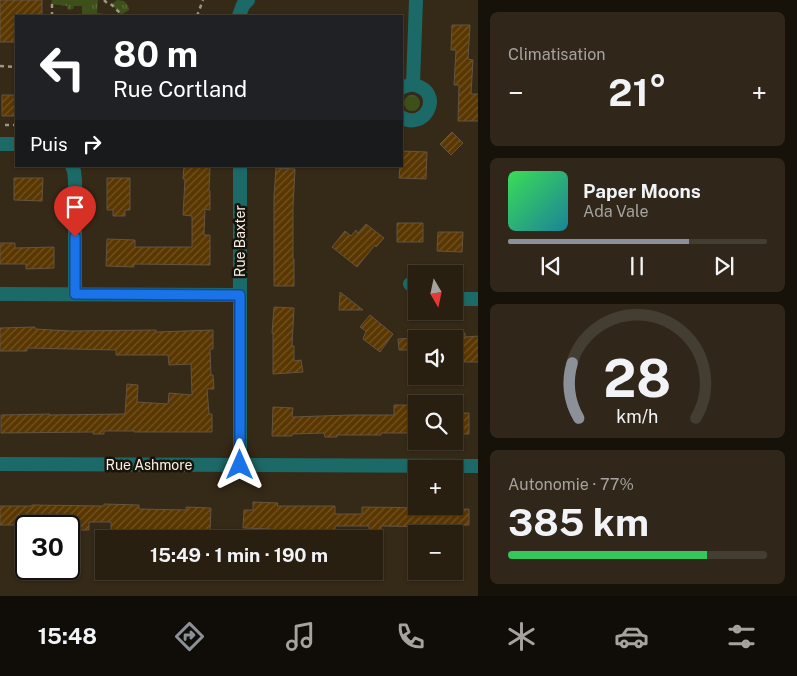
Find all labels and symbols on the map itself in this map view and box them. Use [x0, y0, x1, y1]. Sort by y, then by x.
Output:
pin [54, 186, 96, 237]
street label: Rue Baxter [232, 205, 248, 277]
north arrow [408, 265, 462, 320]
position arrow [213, 438, 265, 490]
street label: Rue Ashmore [106, 457, 193, 473]
speed limit sign: 30 [15, 515, 80, 580]

